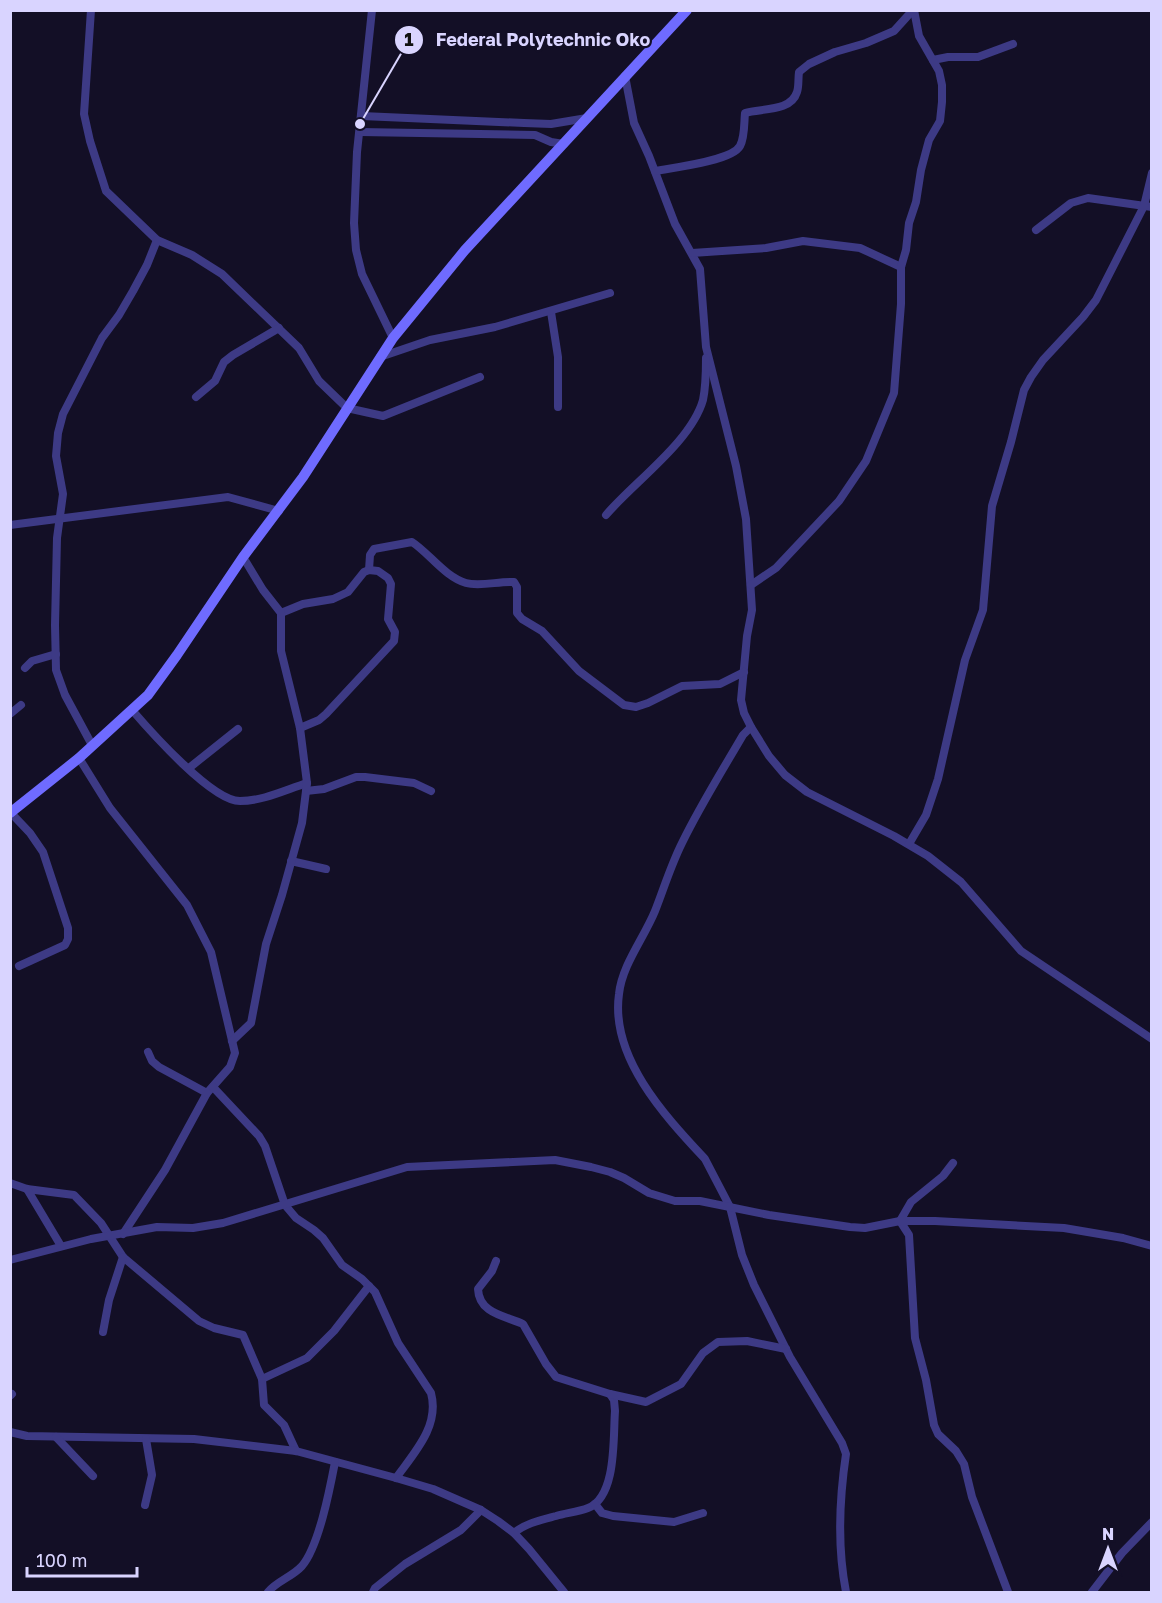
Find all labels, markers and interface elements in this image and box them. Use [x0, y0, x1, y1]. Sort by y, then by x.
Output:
callout: Federal Polytechnic Oko [394, 22, 663, 58]
text: 1 [404, 28, 414, 50]
text: Federal Polytechnic Oko [436, 28, 650, 50]
north arrow [1078, 1519, 1138, 1579]
text: N [1102, 1524, 1114, 1544]
scale bar [27, 1540, 136, 1578]
text: 100 m [36, 1549, 87, 1571]

